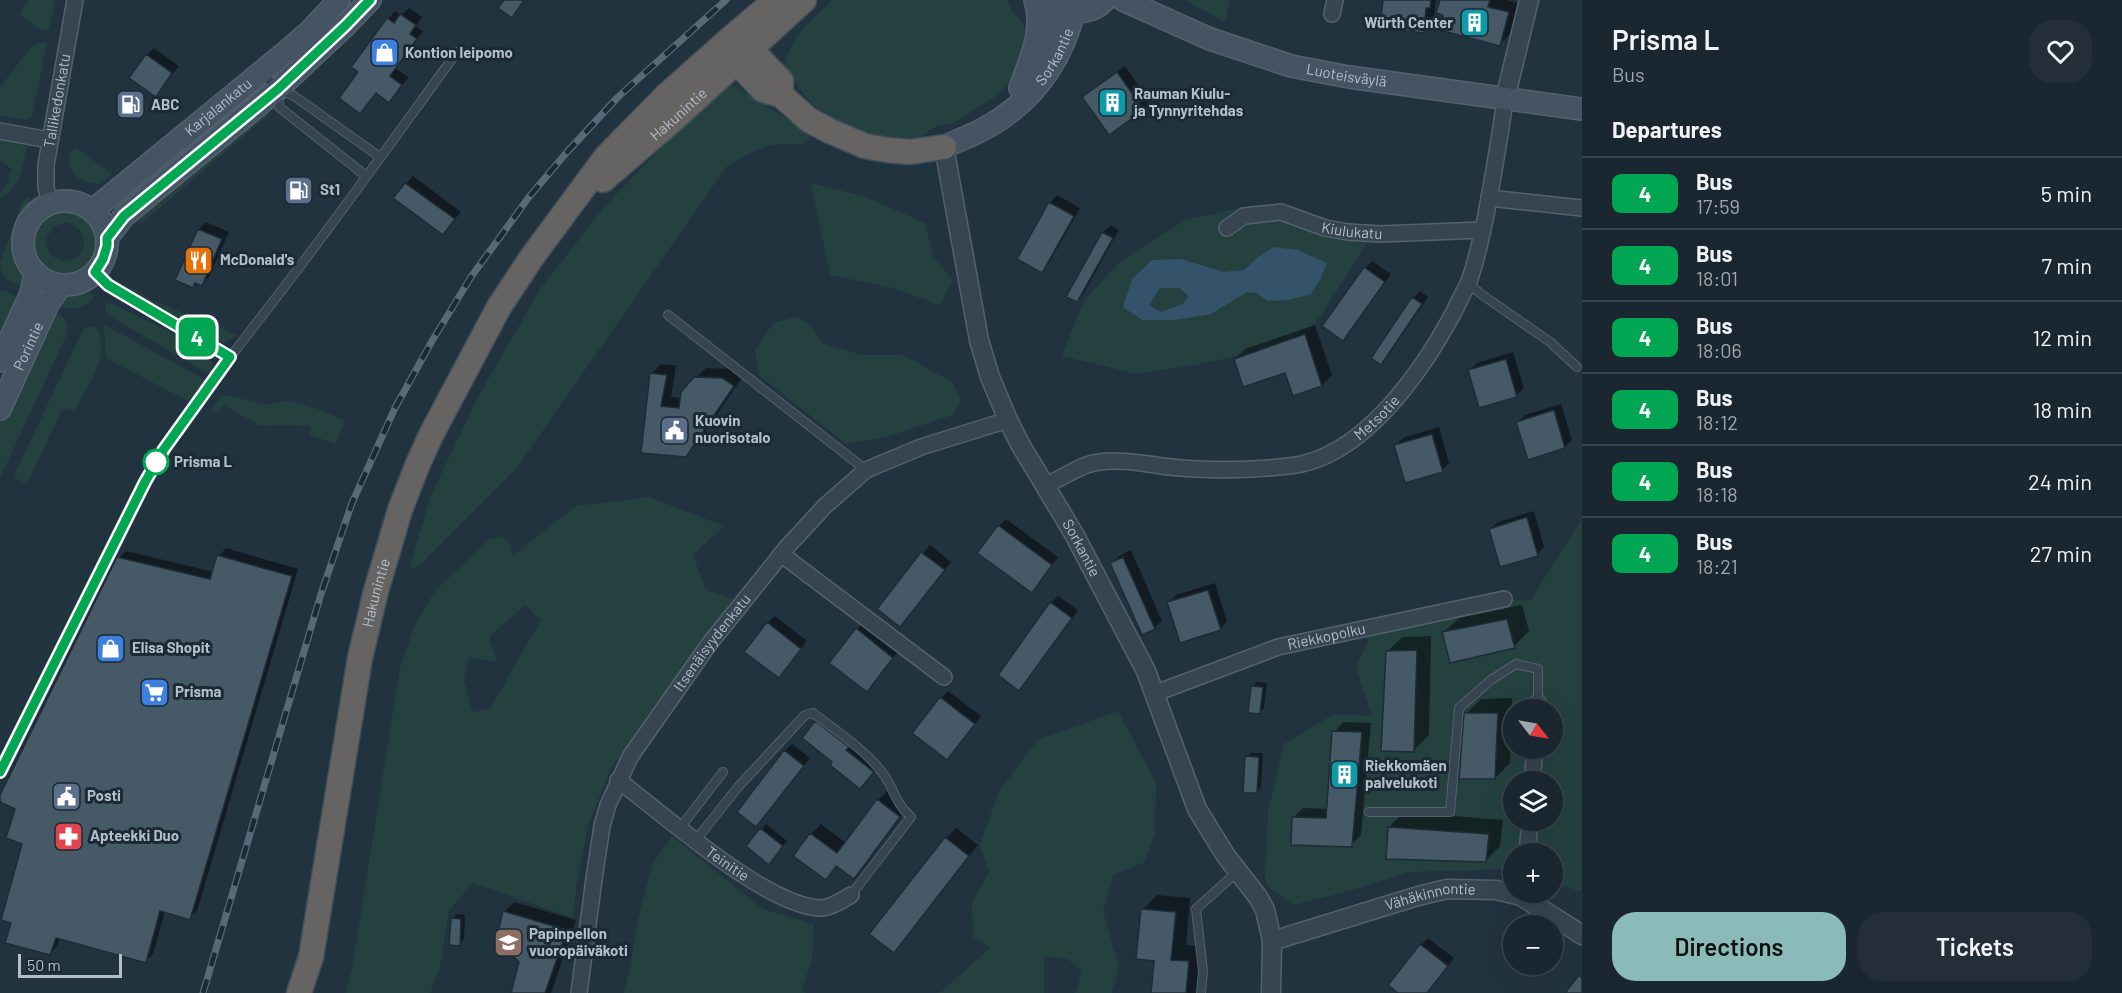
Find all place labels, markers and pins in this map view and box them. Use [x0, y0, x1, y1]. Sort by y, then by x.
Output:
building icon: Würth Center [1458, 7, 1490, 39]
place label: Würth Center [1364, 13, 1453, 31]
shop icon: Kontion leipomo [368, 37, 400, 69]
place label: Kontion leipomo [405, 43, 513, 61]
place label: Rauman Kiulu- ja Tynnyritehdas [1133, 84, 1244, 119]
building icon: Rauman Kiulu- ja Tynnyritehdas [1097, 87, 1129, 119]
fuel station icon: ABC [114, 89, 146, 121]
place label: ABC [151, 95, 179, 113]
fuel station icon: St1 [283, 174, 315, 206]
place label: St1 [320, 180, 340, 198]
restaurant icon: McDonald's [183, 244, 215, 276]
place label: McDonald's [220, 250, 295, 268]
place label: Kuovin nuorisotalo [695, 411, 771, 446]
public building icon: Kuovin nuorisotalo [658, 414, 690, 446]
marker: Prisma L [143, 449, 169, 475]
place label: Prisma L [174, 452, 233, 470]
shop icon: Elisa Shopit [95, 632, 127, 664]
place label: Elisa Shopit [132, 638, 210, 656]
supermarket icon: Prisma [138, 676, 170, 708]
place label: Prisma [175, 682, 222, 700]
place label: Riekkomäen palvelukoti [1365, 756, 1447, 791]
building icon: Riekkomäen palvelukoti [1328, 759, 1360, 791]
public building icon: Posti [50, 780, 82, 812]
place label: Posti [87, 786, 121, 804]
pharmacy icon: Apteekki Duo [53, 820, 85, 852]
place label: Apteekki Duo [90, 826, 179, 844]
place label: Papinpellon vuoropäiväkoti [529, 924, 628, 959]
school or university icon: Papinpellon vuoropäiväkoti [492, 927, 524, 959]

